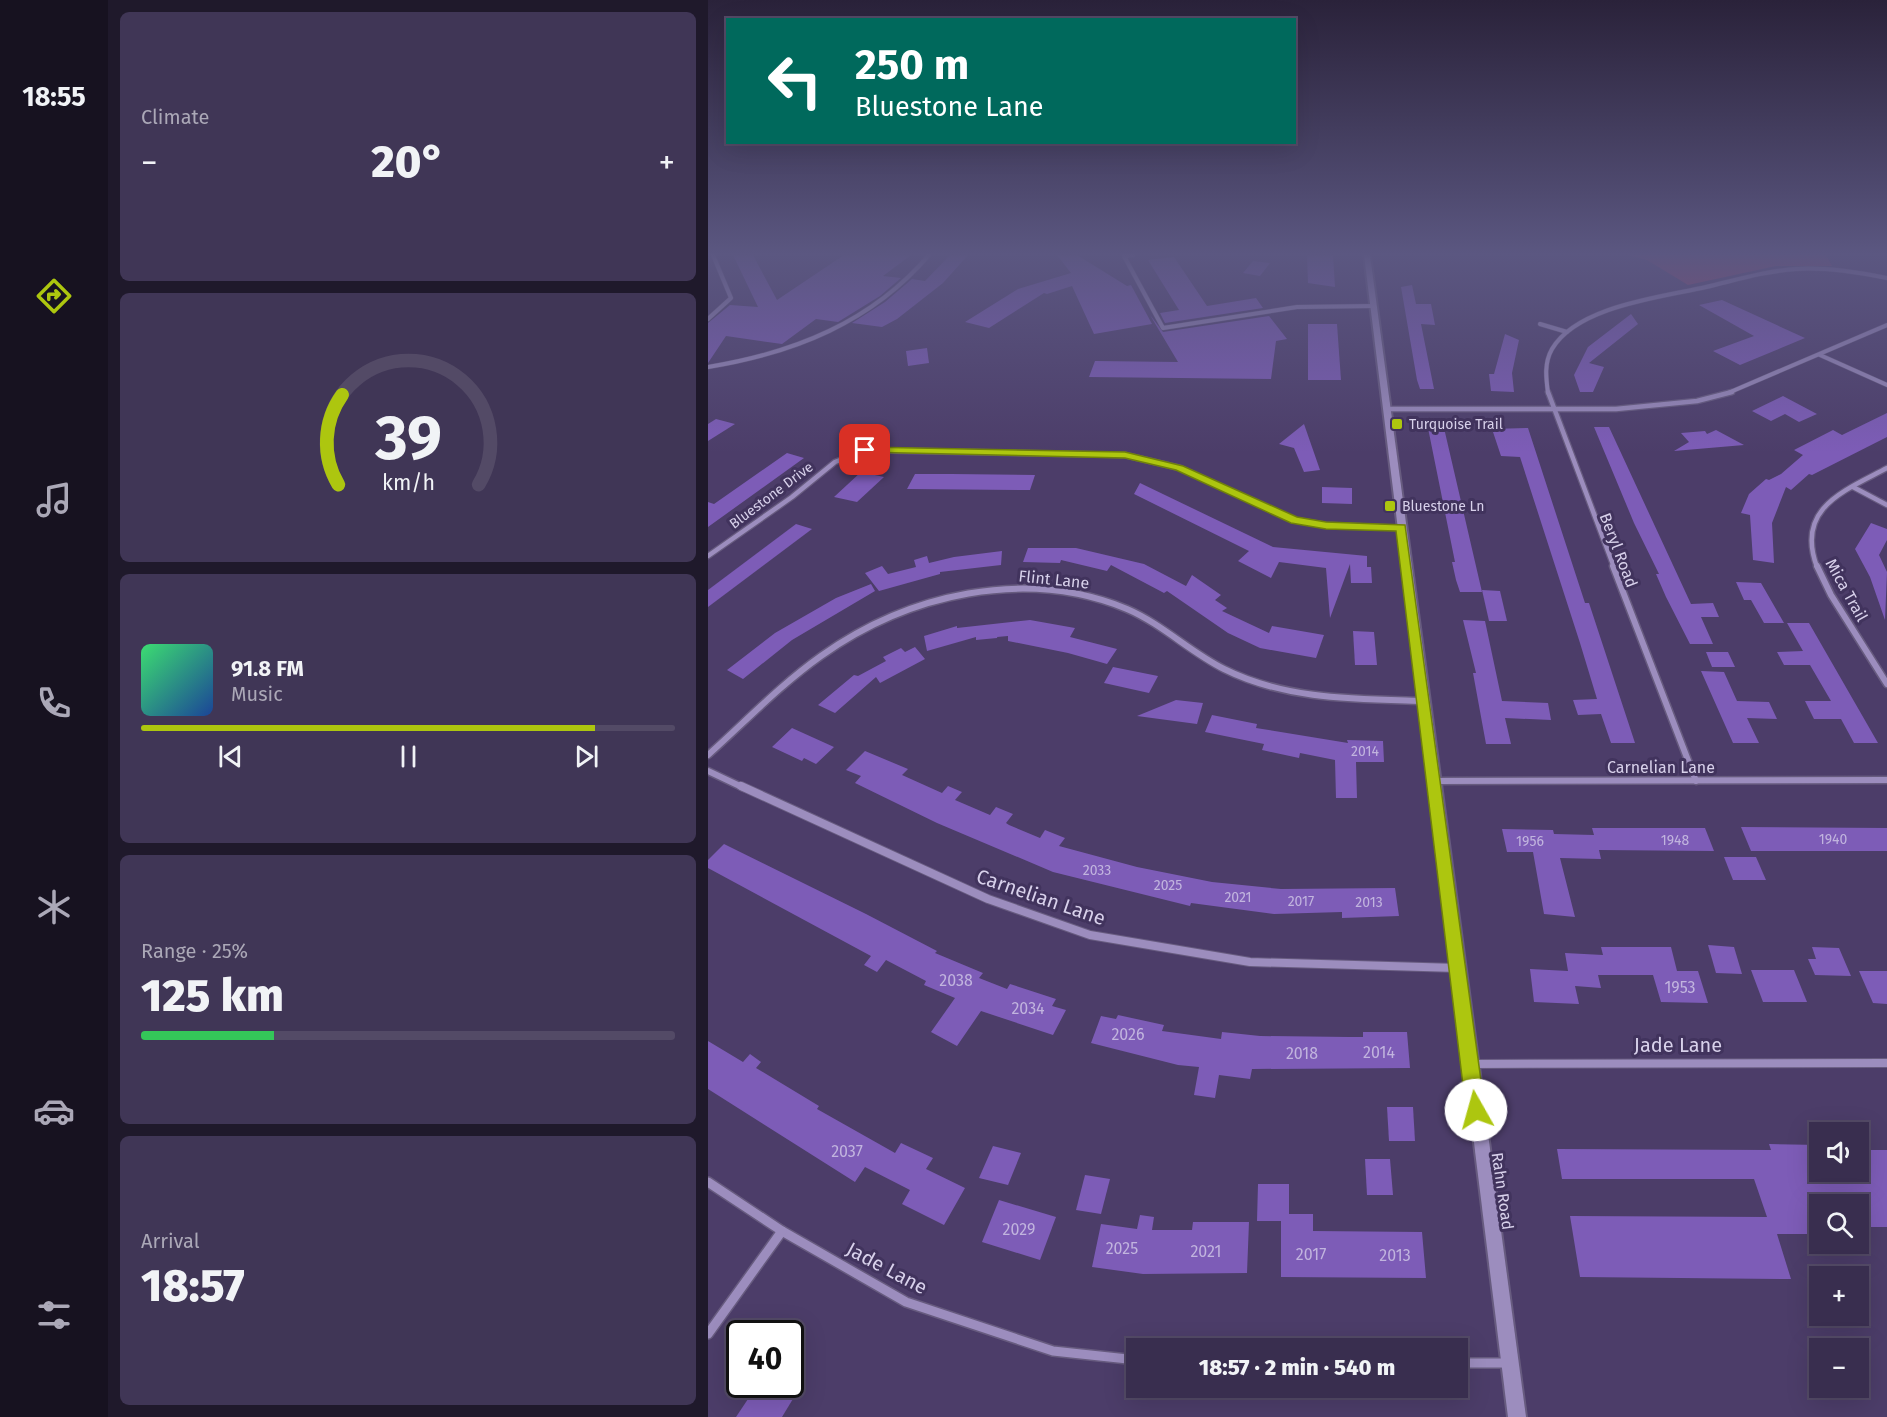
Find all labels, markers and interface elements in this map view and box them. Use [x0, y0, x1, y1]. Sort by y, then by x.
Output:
text: 250 m [855, 40, 969, 90]
icon: left [756, 42, 834, 120]
text: 18:55 [22, 81, 86, 113]
text: Bluestone Lane [855, 91, 1044, 123]
text: Climate [141, 105, 209, 129]
text: 20° [371, 135, 445, 189]
text: − [141, 143, 158, 183]
text: + [659, 143, 675, 183]
icon: directions [33, 275, 75, 317]
text: 39 [374, 401, 441, 476]
place label: Turquoise Trail [1409, 416, 1503, 433]
marker: Turquoise Trail [1390, 417, 1404, 431]
pin [839, 424, 890, 475]
icon: arrive [848, 433, 881, 466]
street label: Bluestone Drive [726, 458, 816, 532]
text: km/h [381, 470, 435, 496]
icon: music [33, 479, 75, 521]
place label: Bluestone Ln [1402, 498, 1485, 515]
marker: Bluestone Ln [1383, 499, 1397, 513]
street label: Beryl Road [1596, 510, 1641, 590]
street label: Mica Trail [1822, 556, 1872, 625]
street label: Flint Lane [1018, 566, 1090, 593]
text: 91.8 FM [231, 655, 304, 682]
icon: phone [33, 682, 75, 724]
text: Music [231, 682, 283, 706]
icon: previous [214, 740, 247, 773]
icon: pause [392, 740, 425, 773]
icon: next [570, 740, 603, 773]
house number: 2014 [1351, 743, 1380, 760]
street label: Carnelian Lane [1607, 758, 1715, 777]
house number: 1940 [1819, 831, 1847, 848]
house number: 1948 [1661, 832, 1690, 849]
house number: 1956 [1516, 833, 1544, 850]
house number: 2033 [1083, 862, 1111, 879]
street label: Carnelian Lane [973, 864, 1109, 930]
house number: 2025 [1154, 877, 1182, 894]
icon: climate [33, 886, 75, 928]
house number: 2021 [1224, 889, 1252, 906]
house number: 2017 [1288, 893, 1314, 910]
house number: 2013 [1355, 894, 1383, 911]
text: Range · 25% [141, 939, 248, 963]
text: 125 km [141, 969, 284, 1023]
house number: 2038 [939, 971, 973, 990]
house number: 1953 [1664, 978, 1696, 997]
house number: 2034 [1011, 999, 1045, 1018]
house number: 2026 [1111, 1025, 1145, 1044]
street label: Jade Lane [1634, 1033, 1722, 1057]
house number: 2014 [1363, 1043, 1395, 1062]
house number: 2018 [1286, 1044, 1318, 1063]
position arrow [1444, 1078, 1508, 1142]
icon: car [33, 1090, 75, 1132]
map controls [1809, 1122, 1869, 1398]
button: sound [1809, 1122, 1869, 1182]
house number: 2037 [831, 1142, 863, 1161]
street label: Rahn Road [1488, 1151, 1517, 1231]
button: search [1809, 1194, 1869, 1254]
house number: 2029 [1003, 1220, 1035, 1239]
text: Arrival [141, 1229, 200, 1253]
street label: Jade Lane [842, 1237, 932, 1299]
house number: 2025 [1106, 1239, 1138, 1258]
house number: 2021 [1190, 1242, 1222, 1261]
house number: 2017 [1296, 1245, 1326, 1264]
house number: 2013 [1379, 1246, 1411, 1265]
text: 18:57 [141, 1259, 245, 1313]
button: + [1809, 1266, 1869, 1326]
icon: filters [33, 1294, 75, 1336]
speed limit sign: 40 [726, 1320, 804, 1398]
button: − [1809, 1338, 1869, 1398]
text: 18:57 · 2 min · 540 m [1199, 1354, 1395, 1381]

